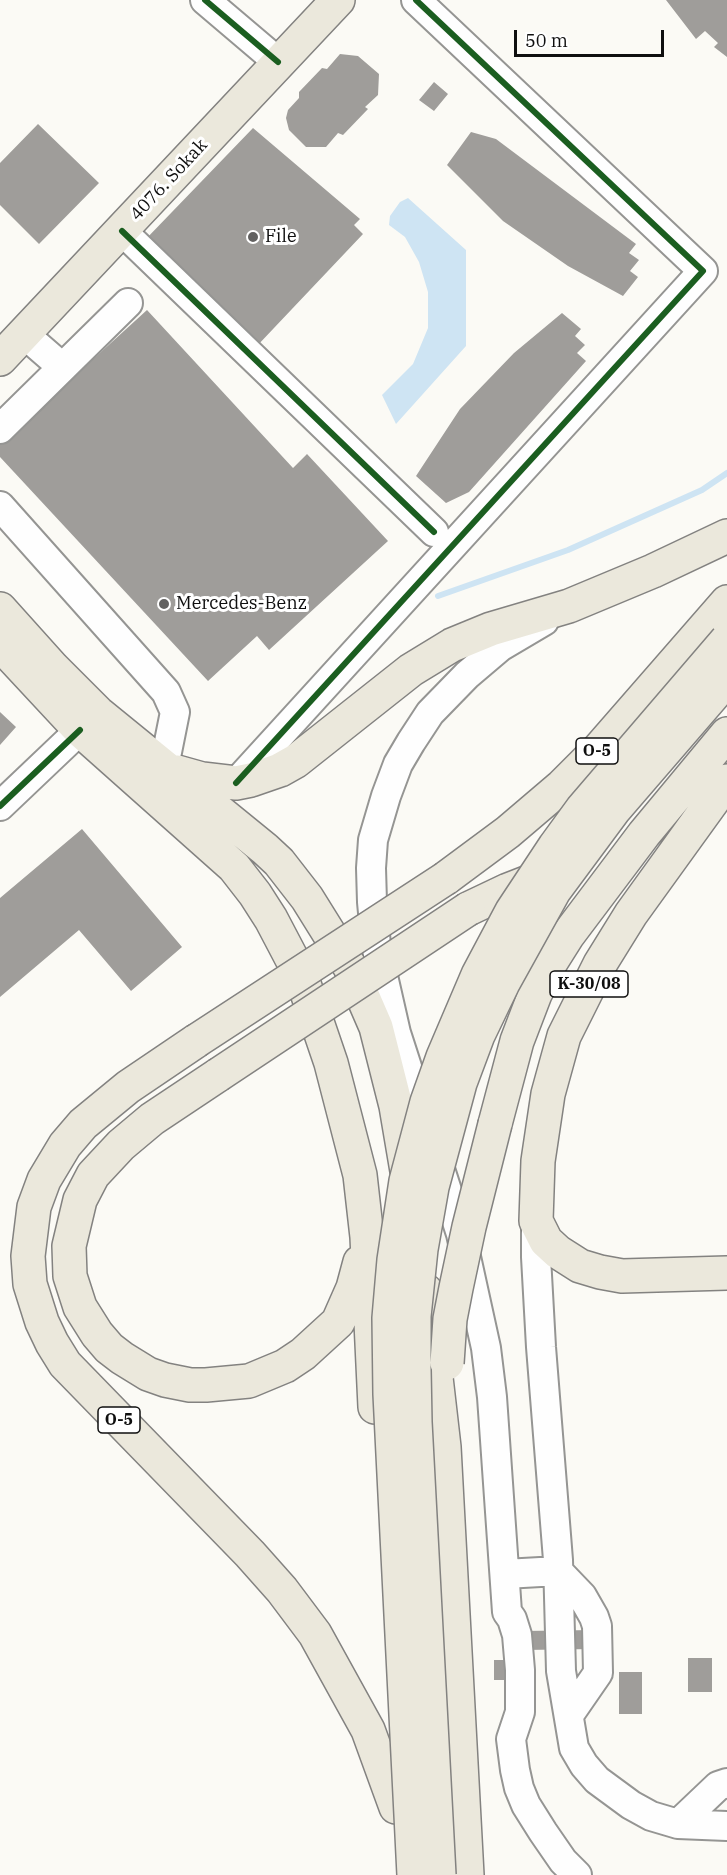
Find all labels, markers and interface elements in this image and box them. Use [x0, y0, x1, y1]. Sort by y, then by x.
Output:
scale bar [517, 18, 667, 56]
text: 50 m [525, 29, 568, 52]
street label: 4076. Sokak [126, 135, 212, 225]
place label: File [265, 226, 297, 248]
marker: File [246, 230, 260, 244]
place label: Mercedes-Benz [176, 593, 307, 615]
marker: Mercedes-Benz [157, 597, 171, 611]
road number: O-5 [576, 738, 618, 764]
road number: K-30/08 [550, 971, 628, 997]
road number: O-5 [98, 1407, 140, 1433]

